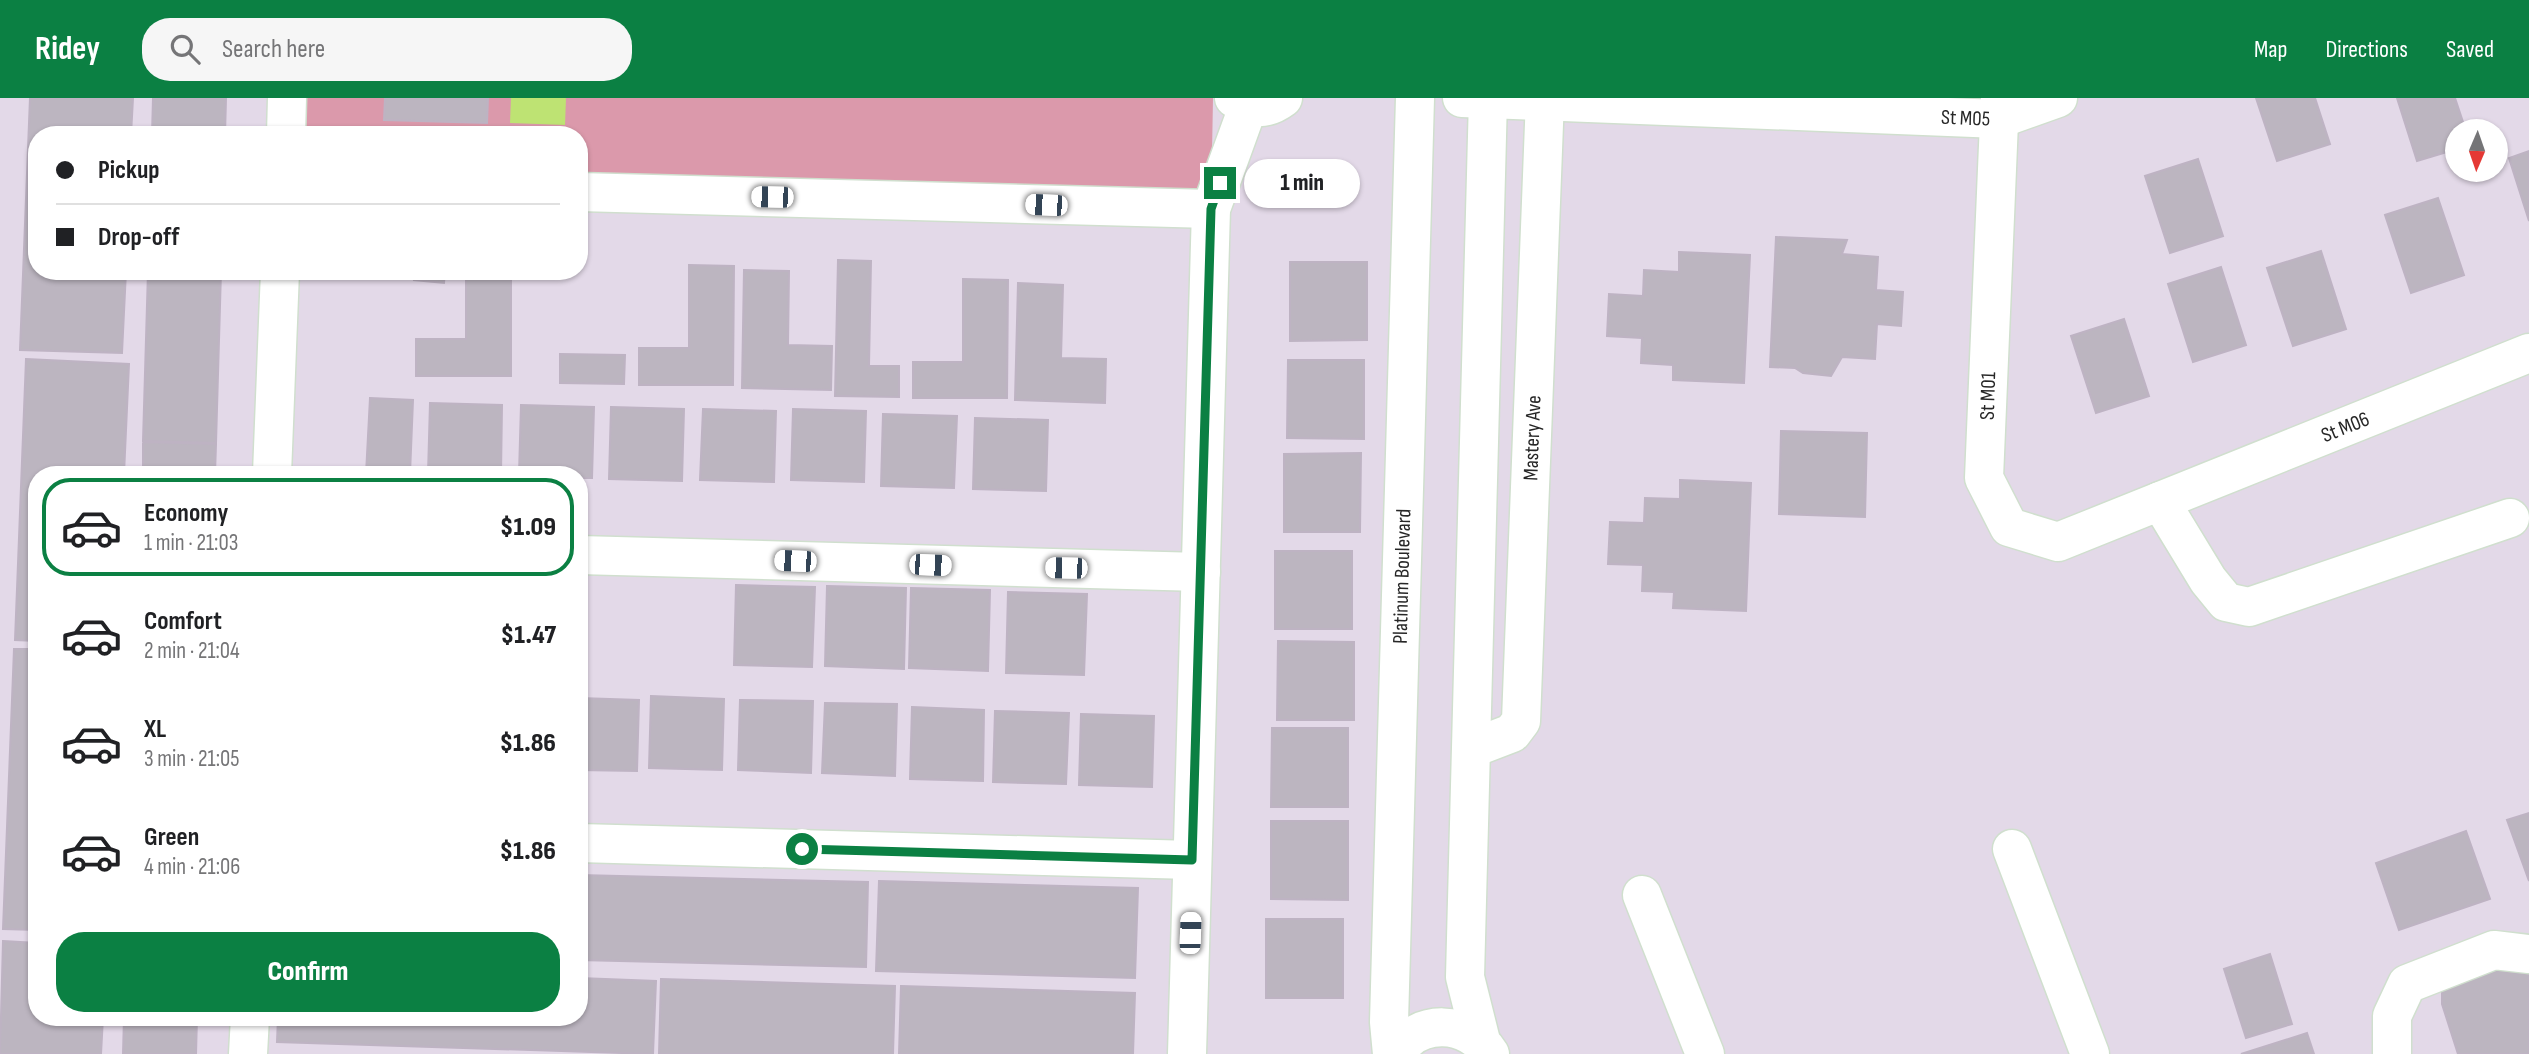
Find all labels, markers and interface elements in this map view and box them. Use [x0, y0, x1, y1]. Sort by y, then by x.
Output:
search box [142, 18, 632, 81]
text: Ridey [35, 29, 100, 69]
icon: search [166, 30, 204, 68]
text: Search here [222, 34, 325, 65]
text: Map [2254, 35, 2287, 64]
text: Directions [2325, 35, 2408, 64]
text: Saved [2446, 35, 2494, 64]
street label: St M05 [1941, 104, 1991, 131]
north arrow [2445, 119, 2508, 182]
map controls [2445, 119, 2508, 182]
text: Pickup [98, 155, 160, 186]
callout: 1 min [1244, 158, 1360, 208]
route end [1204, 167, 1236, 199]
text: 1 min [1280, 169, 1324, 197]
car [751, 186, 794, 208]
car [1025, 194, 1068, 216]
text: Drop-off [98, 222, 179, 253]
street label: St M01 [1975, 371, 2001, 420]
street label: Mastery Ave [1518, 395, 1546, 481]
street label: St M06 [2317, 406, 2373, 448]
icon: car [60, 496, 123, 559]
text: Economy [144, 498, 228, 529]
street label: Platinum Boulevard [1387, 508, 1416, 644]
text: $1.09 [500, 512, 556, 543]
text: 1 min · 21:03 [144, 529, 238, 557]
car [774, 550, 817, 572]
car [909, 554, 952, 576]
car [1045, 557, 1088, 579]
icon: car [60, 604, 123, 667]
text: Comfort [144, 606, 222, 637]
text: $1.47 [501, 620, 556, 651]
text: 2 min · 21:04 [144, 637, 240, 665]
icon: car [60, 712, 123, 775]
text: XL [144, 714, 166, 745]
text: $1.86 [500, 728, 556, 759]
text: 3 min · 21:05 [144, 745, 239, 773]
icon: car [60, 820, 123, 883]
text: Green [144, 822, 199, 853]
route start [786, 833, 818, 865]
text: $1.86 [500, 836, 556, 867]
text: 4 min · 21:06 [144, 853, 240, 881]
car [1179, 912, 1202, 954]
button: Confirm [56, 932, 560, 1012]

